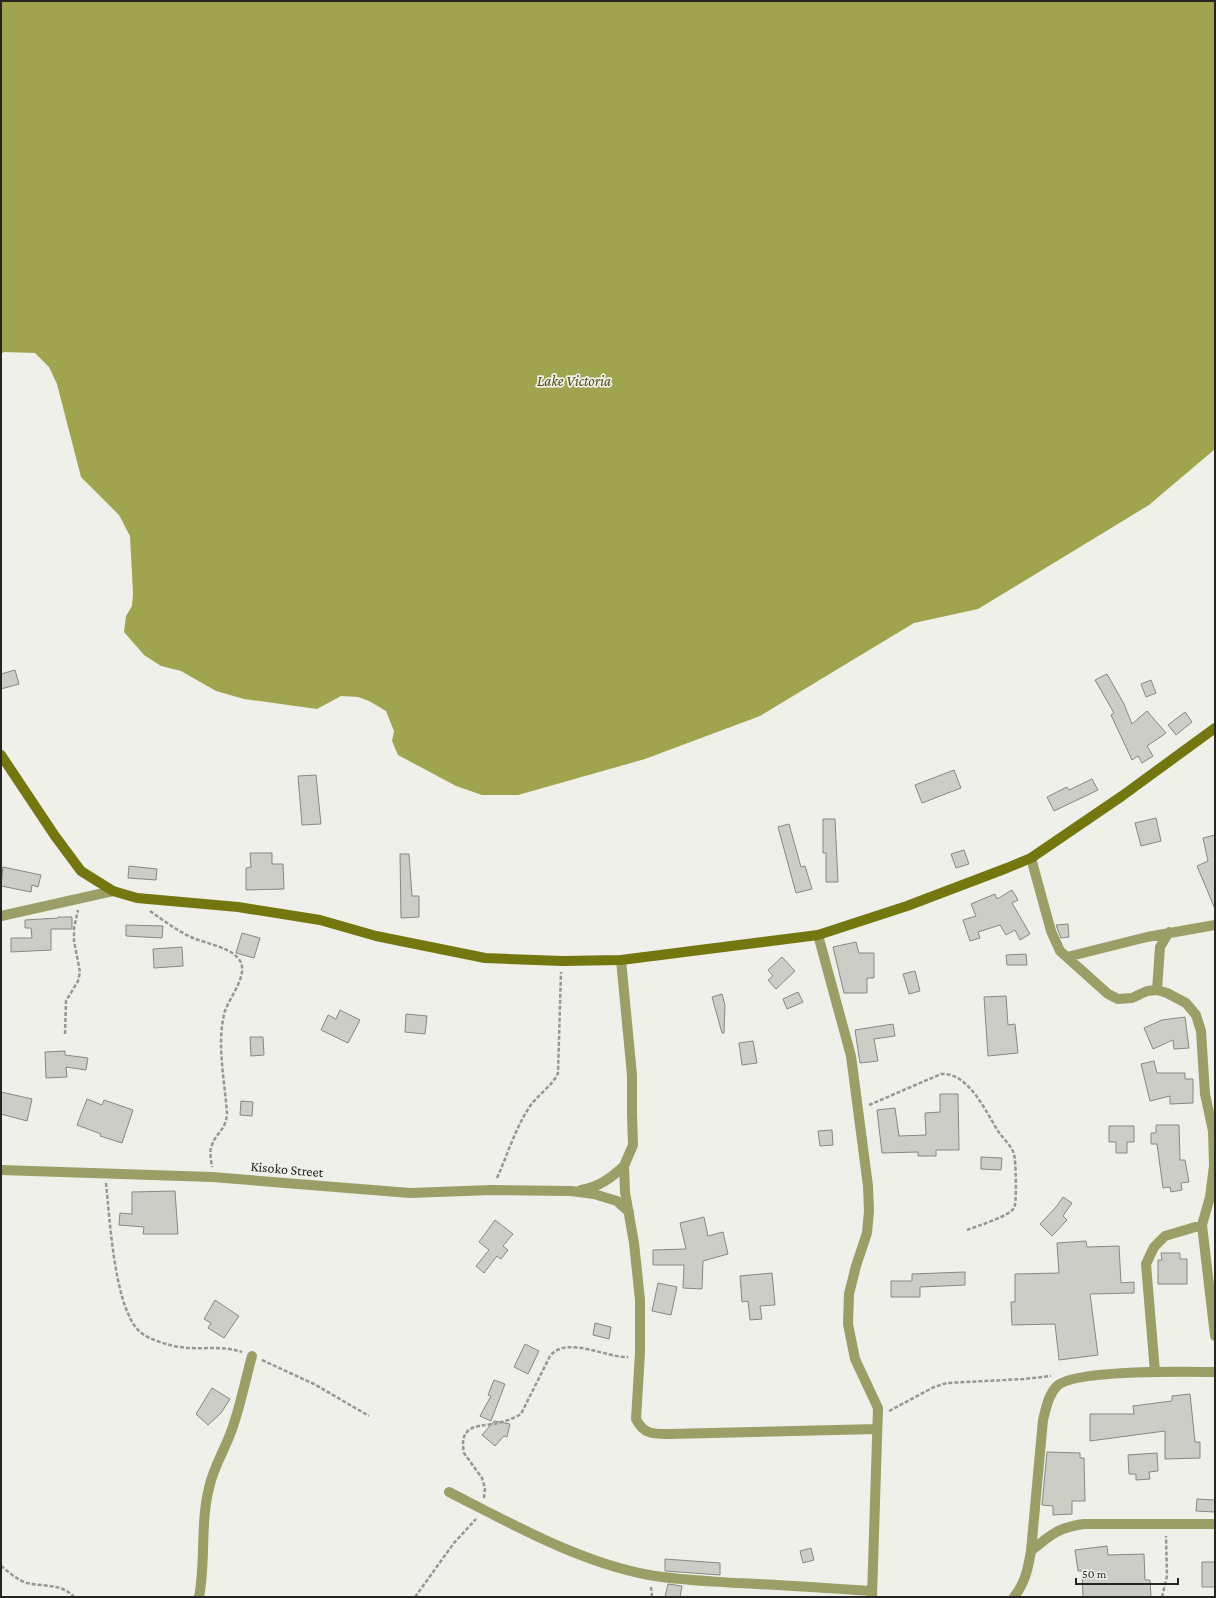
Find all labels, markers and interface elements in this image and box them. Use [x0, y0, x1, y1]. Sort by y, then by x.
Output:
water label: Lake Victoria [537, 373, 611, 389]
street label: Kisoko Street [250, 1158, 324, 1180]
scale bar [1076, 1560, 1178, 1586]
text: 50 m [1082, 1567, 1107, 1581]

